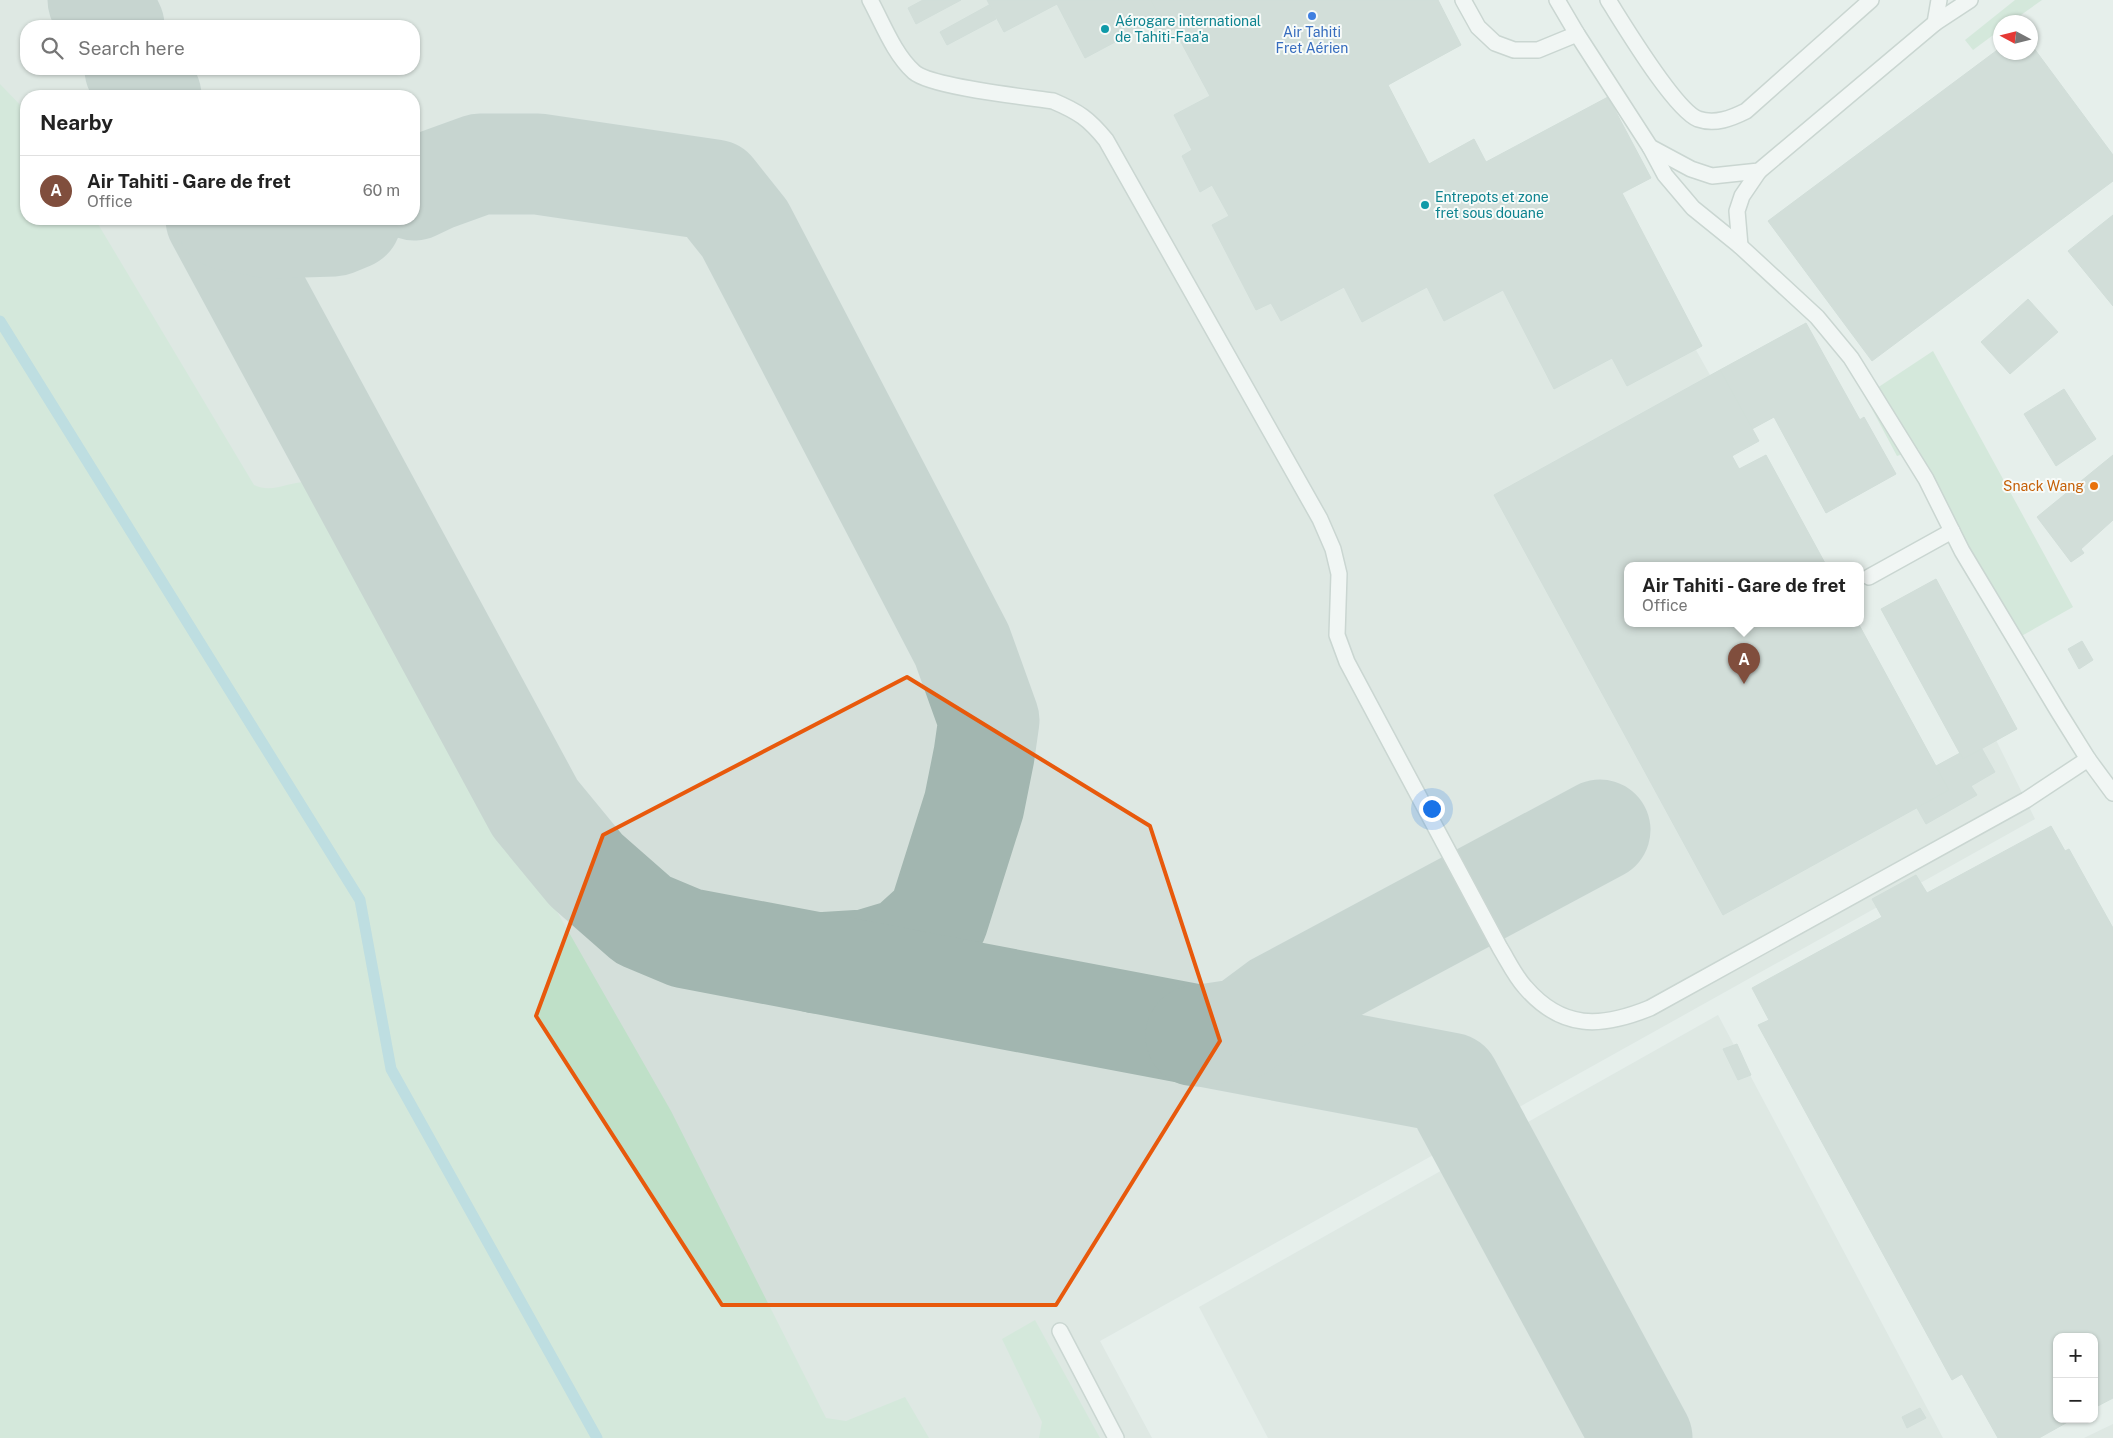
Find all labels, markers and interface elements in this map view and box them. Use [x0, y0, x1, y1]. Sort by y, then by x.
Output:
marker: Air Tahiti Fret Aérien [1306, 10, 1318, 22]
place label: Aérogare international de Tahiti-Faa'a [1115, 13, 1261, 45]
north arrow [1993, 15, 2038, 60]
search box [20, 20, 420, 75]
marker: Aérogare international de Tahiti-Faa'a [1099, 23, 1111, 35]
place label: Air Tahiti Fret Aérien [1276, 24, 1348, 56]
icon: search [38, 34, 66, 62]
text: Search here [78, 37, 185, 59]
text: Nearby [40, 110, 113, 135]
text: Air Tahiti - Gare de fret [87, 170, 291, 192]
text: A [50, 181, 62, 200]
text: 60 m [363, 181, 400, 200]
place label: Entrepots et zone fret sous douane [1435, 189, 1549, 221]
text: Office [87, 192, 133, 211]
marker: Entrepots et zone fret sous douane [1419, 199, 1431, 211]
place label: Snack Wang [2003, 478, 2084, 494]
marker: Snack Wang [2088, 480, 2100, 492]
popup [1624, 562, 1864, 627]
text: Air Tahiti - Gare de fret [1642, 574, 1846, 596]
text: Office [1642, 596, 1688, 615]
pin: A [1728, 643, 1760, 684]
your location [1419, 796, 1445, 822]
map controls [2053, 1333, 2098, 1423]
button: + [2053, 1333, 2098, 1378]
button: − [2053, 1378, 2098, 1423]

